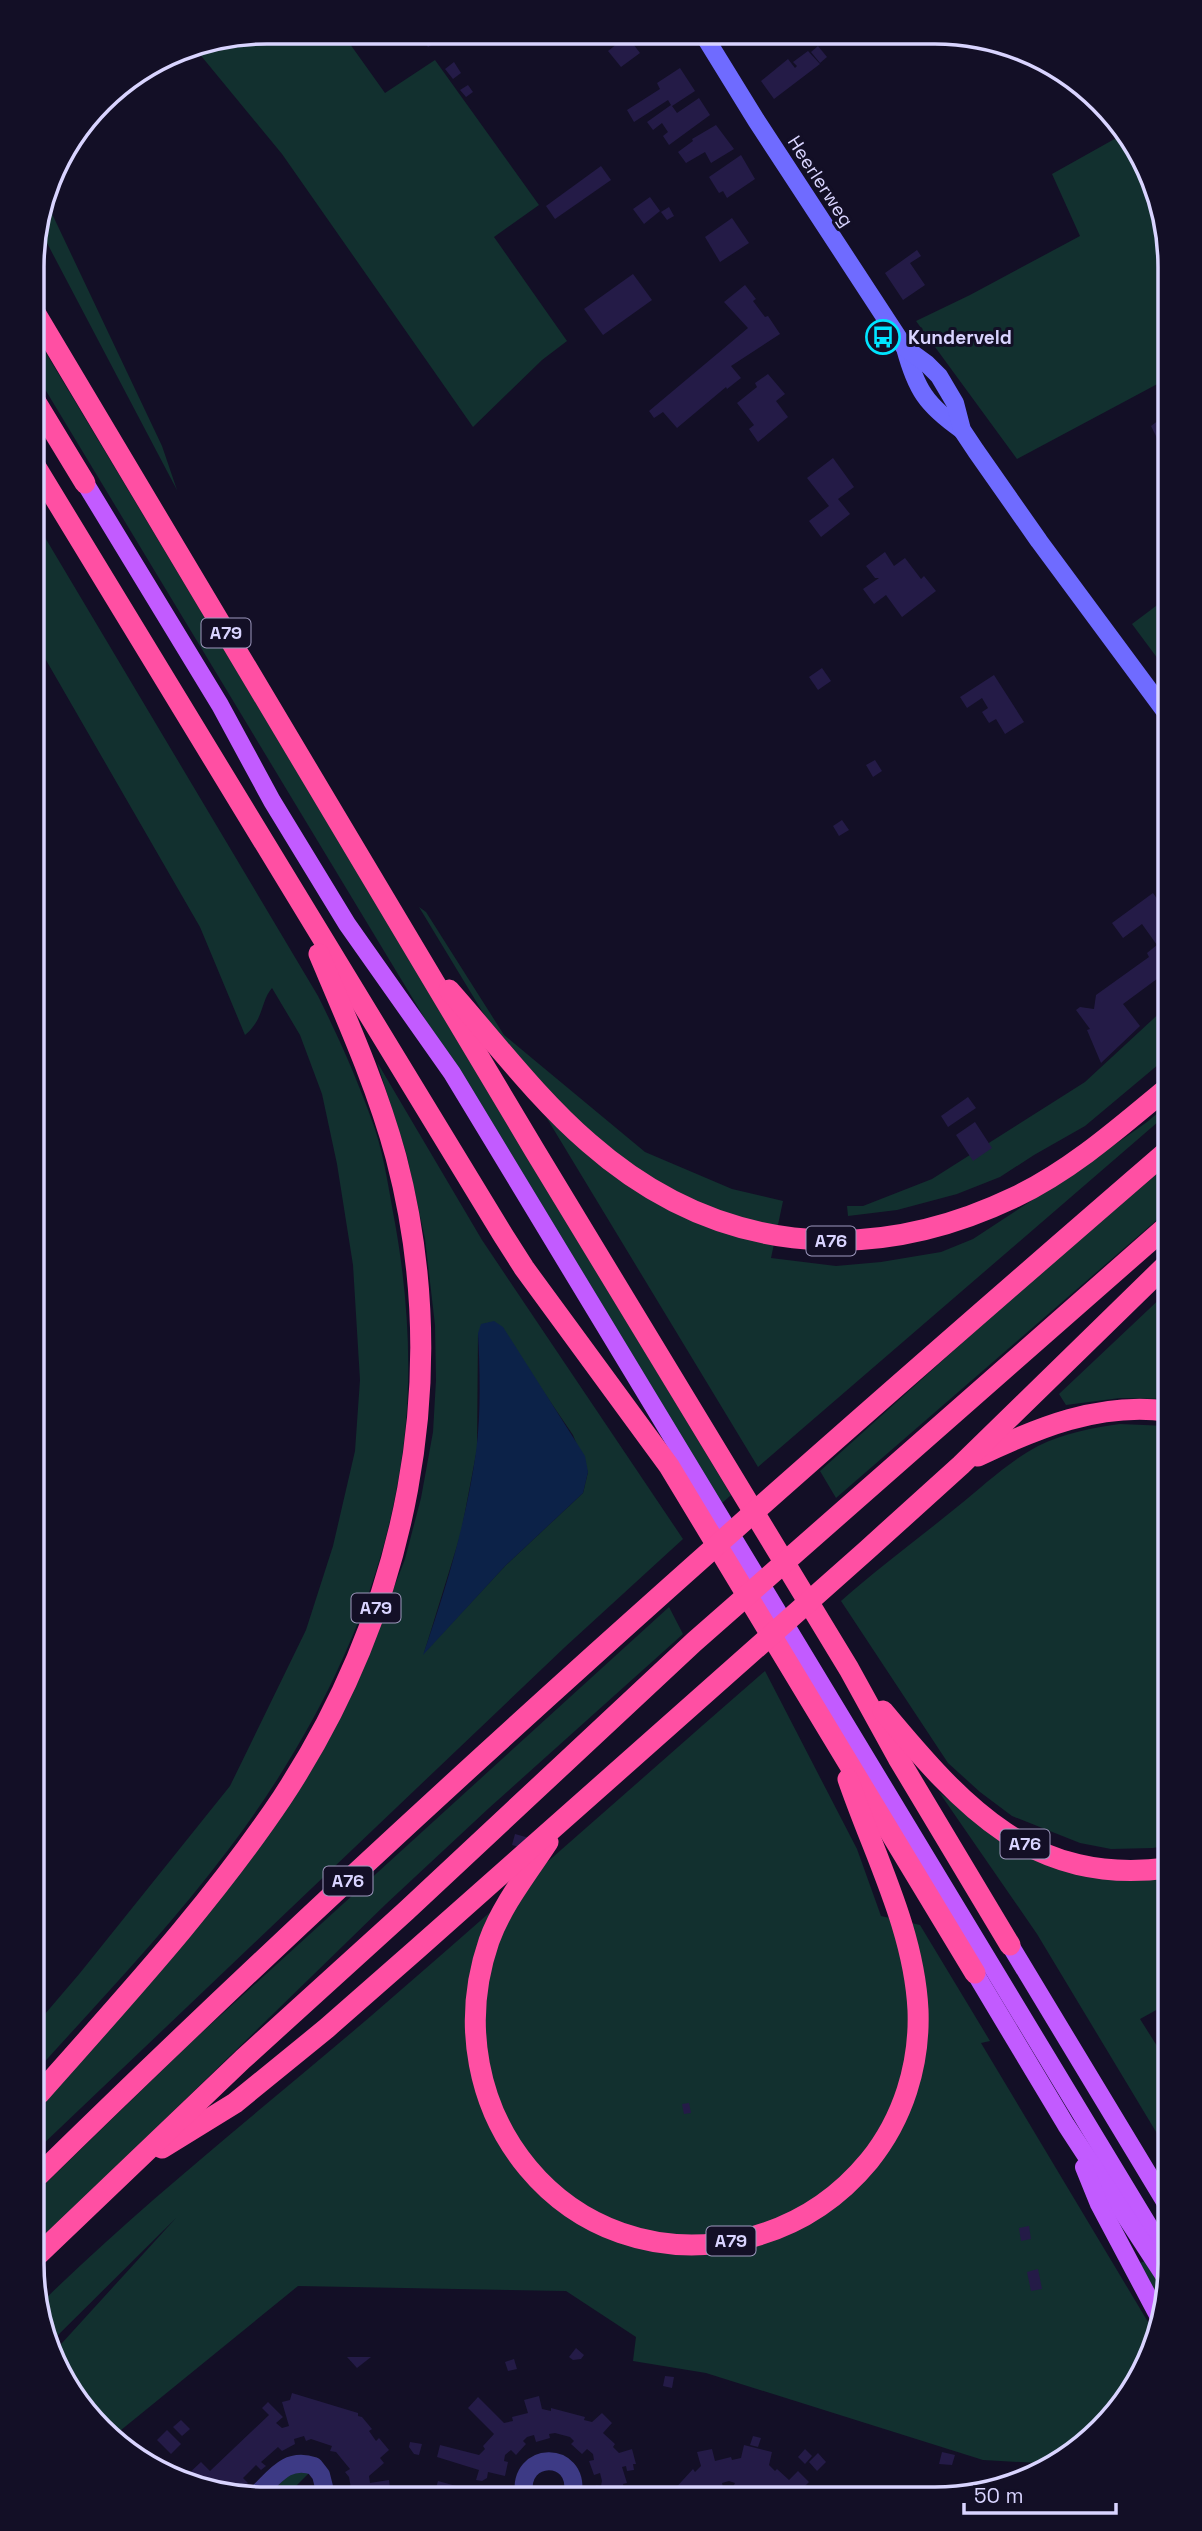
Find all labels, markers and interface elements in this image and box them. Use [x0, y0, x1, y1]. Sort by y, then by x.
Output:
street label: Heerlerweg [782, 131, 859, 232]
bus stop icon: Kunderveld [864, 318, 902, 356]
place label: Kunderveld [908, 325, 1012, 350]
road number: A79 [202, 618, 250, 648]
road number: A76 [806, 1226, 856, 1256]
road number: A79 [352, 1594, 400, 1623]
road number: A76 [1000, 1830, 1050, 1858]
road number: A76 [324, 1867, 372, 1896]
road number: A79 [706, 2227, 756, 2256]
scale bar [964, 2472, 1116, 2516]
text: 50 m [974, 2482, 1024, 2509]

